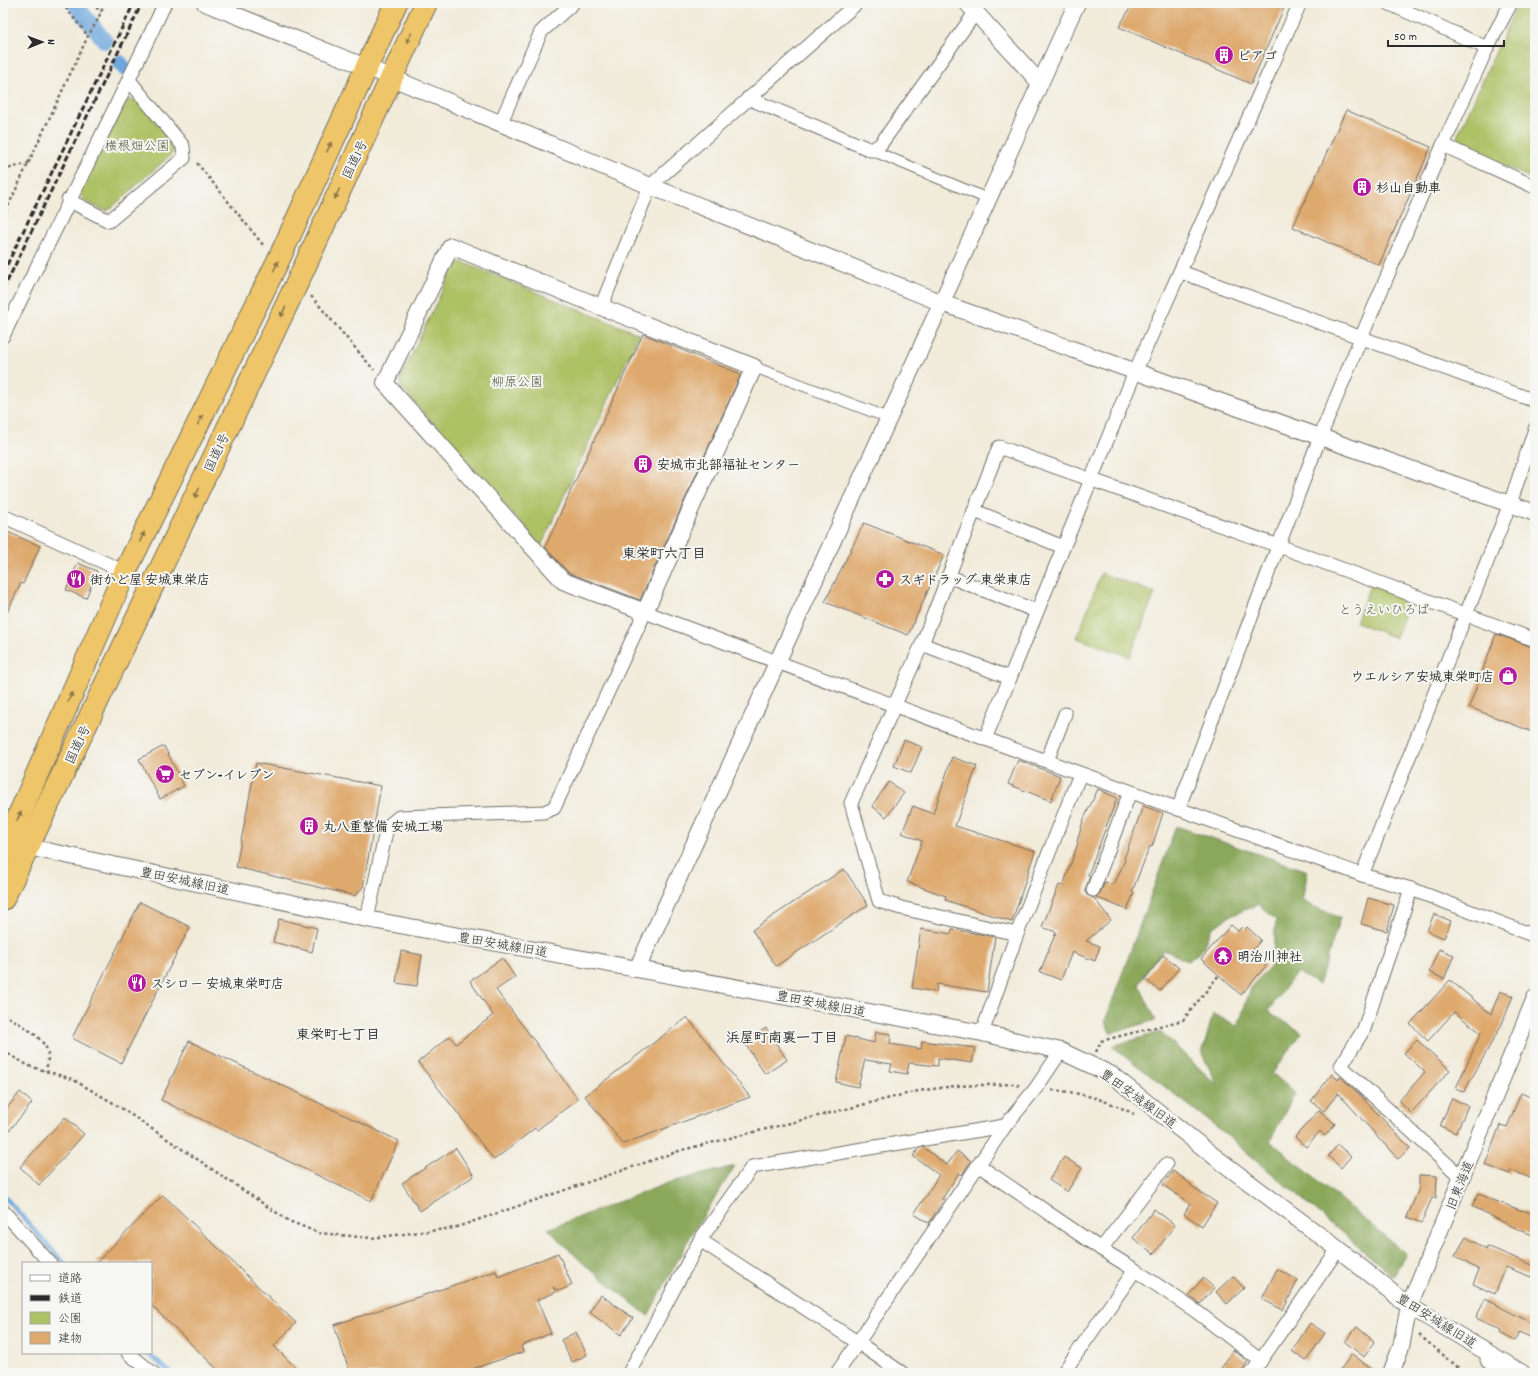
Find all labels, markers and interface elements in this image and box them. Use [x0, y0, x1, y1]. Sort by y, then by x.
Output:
north arrow [22, 22, 62, 62]
scale bar [1388, 22, 1504, 48]
text: 50 m [1394, 29, 1417, 46]
one-way arrow [406, 33, 412, 44]
text: N [42, 39, 58, 45]
building icon: ピアゴ [1213, 44, 1235, 66]
place label: ピアゴ [1238, 48, 1277, 67]
street label: 国道1号 [339, 137, 374, 183]
park label: 横根畑公園 [104, 138, 170, 157]
one-way arrow [327, 141, 333, 153]
building icon: 杉山自動車 [1351, 176, 1373, 198]
place label: 杉山自動車 [1376, 180, 1441, 199]
one-way arrow [334, 189, 340, 200]
one-way arrow [273, 260, 279, 272]
one-way arrow [280, 307, 286, 318]
park label: 柳原公園 [491, 374, 543, 393]
one-way arrow [196, 414, 203, 426]
street label: 国道1号 [201, 430, 236, 476]
building icon: 安城市北部福祉センター [632, 453, 654, 475]
place label: 安城市北部福祉センター [657, 457, 800, 476]
one-way arrow [194, 487, 200, 499]
one-way arrow [139, 531, 145, 542]
district label: 東栄町六丁目 [622, 545, 706, 565]
restaurant icon: 街かど屋 安城東栄店 [65, 568, 87, 590]
pharmacy icon: スギドラッグ 東栄東店 [874, 568, 896, 590]
place label: 街かど屋 安城東栄店 [90, 572, 210, 591]
place label: スギドラッグ 東栄東店 [899, 572, 1032, 591]
park label: とうえいひろば [1338, 602, 1430, 621]
shop icon: ウエルシア安城東栄町店 [1497, 665, 1519, 687]
place label: ウエルシア安城東栄町店 [1351, 669, 1494, 688]
one-way arrow [68, 690, 74, 702]
street label: 国道1号 [62, 722, 97, 768]
supermarket icon: セブン-イレブン [154, 763, 176, 785]
place label: セブン-イレブン [179, 767, 274, 786]
one-way arrow [16, 810, 22, 822]
building icon: 丸八重整備 安城工場 [298, 815, 320, 837]
place label: 丸八重整備 安城工場 [323, 819, 443, 838]
street label: 豊田安城線旧道 [138, 864, 231, 901]
street label: 豊田安城線旧道 [456, 929, 549, 964]
temple icon: 明治川神社 [1212, 945, 1234, 967]
place label: 明治川神社 [1237, 949, 1302, 968]
restaurant icon: スシロー 安城東栄町店 [126, 972, 148, 994]
place label: スシロー 安城東栄町店 [151, 976, 284, 995]
street label: 豊田安城線旧道 [774, 987, 867, 1023]
district label: 東栄町七丁目 [296, 1026, 380, 1046]
district label: 浜屋町南裏一丁目 [726, 1029, 838, 1049]
street label: 豊田安城線旧道 [1095, 1066, 1180, 1134]
street label: 旧東海道 [1443, 1158, 1480, 1214]
legend [22, 1262, 152, 1354]
text: 道路 [58, 1271, 82, 1288]
street label: 豊田安城線旧道 [1392, 1290, 1479, 1354]
text: 鉄道 [58, 1291, 82, 1308]
text: 公園 [58, 1311, 82, 1328]
text: 建物 [58, 1331, 82, 1348]

